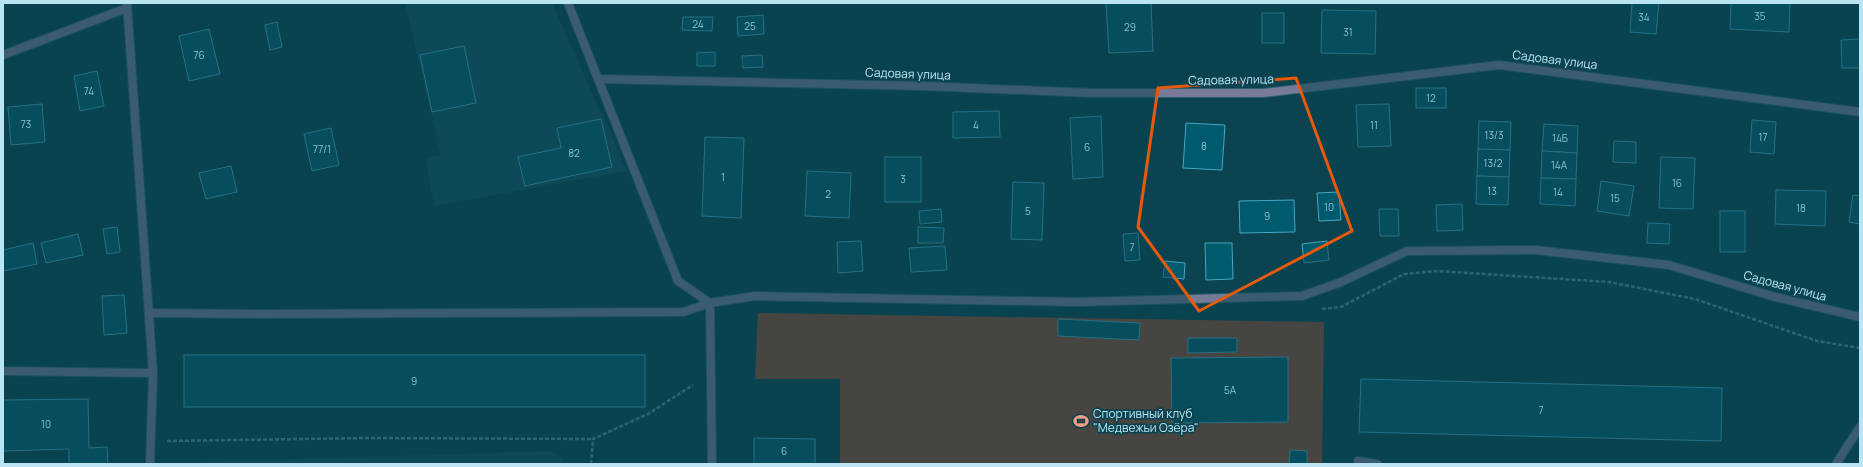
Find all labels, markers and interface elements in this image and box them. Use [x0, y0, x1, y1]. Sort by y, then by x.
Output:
house number: 35 [1754, 9, 1766, 23]
house number: 34 [1638, 10, 1650, 24]
house number: 24 [692, 17, 704, 31]
house number: 25 [744, 19, 756, 33]
house number: 29 [1124, 20, 1136, 34]
house number: 31 [1343, 25, 1353, 39]
street label: Садовая улица [1512, 46, 1599, 73]
house number: 76 [193, 48, 205, 62]
street label: Садовая улица [865, 64, 951, 83]
street label: Садовая улица [1188, 70, 1274, 89]
house number: 74 [84, 84, 94, 98]
house number: 12 [1426, 91, 1436, 105]
house number: 73 [21, 117, 31, 131]
house number: 4 [973, 118, 979, 132]
house number: 11 [1370, 118, 1378, 132]
house number: 13/3 [1485, 128, 1503, 142]
house number: 17 [1759, 130, 1767, 144]
house number: 14Б [1552, 131, 1568, 145]
house number: 8 [1201, 139, 1207, 153]
house number: 6 [1084, 140, 1090, 154]
house number: 77/1 [313, 142, 331, 156]
house number: 82 [568, 146, 580, 160]
house number: 13/2 [1483, 156, 1503, 170]
house number: 14А [1551, 158, 1568, 172]
house number: 1 [721, 170, 725, 184]
house number: 3 [900, 172, 906, 186]
house number: 16 [1672, 176, 1682, 190]
house number: 13 [1487, 184, 1497, 198]
house number: 14 [1553, 185, 1563, 199]
house number: 2 [825, 187, 831, 201]
house number: 15 [1610, 191, 1620, 205]
house number: 10 [1324, 200, 1334, 214]
house number: 18 [1796, 201, 1806, 215]
house number: 5 [1025, 204, 1031, 218]
house number: 9 [1264, 209, 1270, 223]
house number: 7 [1129, 240, 1135, 254]
street label: Садовая улица [1742, 266, 1829, 305]
house number: 9 [411, 374, 417, 388]
house number: 5А [1224, 383, 1237, 397]
house number: 7 [1538, 403, 1544, 417]
place label: Спортивный клуб "Медвежьи Озёра" [1093, 405, 1199, 436]
sports icon: Спортивный клуб "Медвежьи Озёра" [1072, 412, 1090, 430]
house number: 10 [41, 417, 51, 431]
house number: 6 [781, 444, 787, 458]

